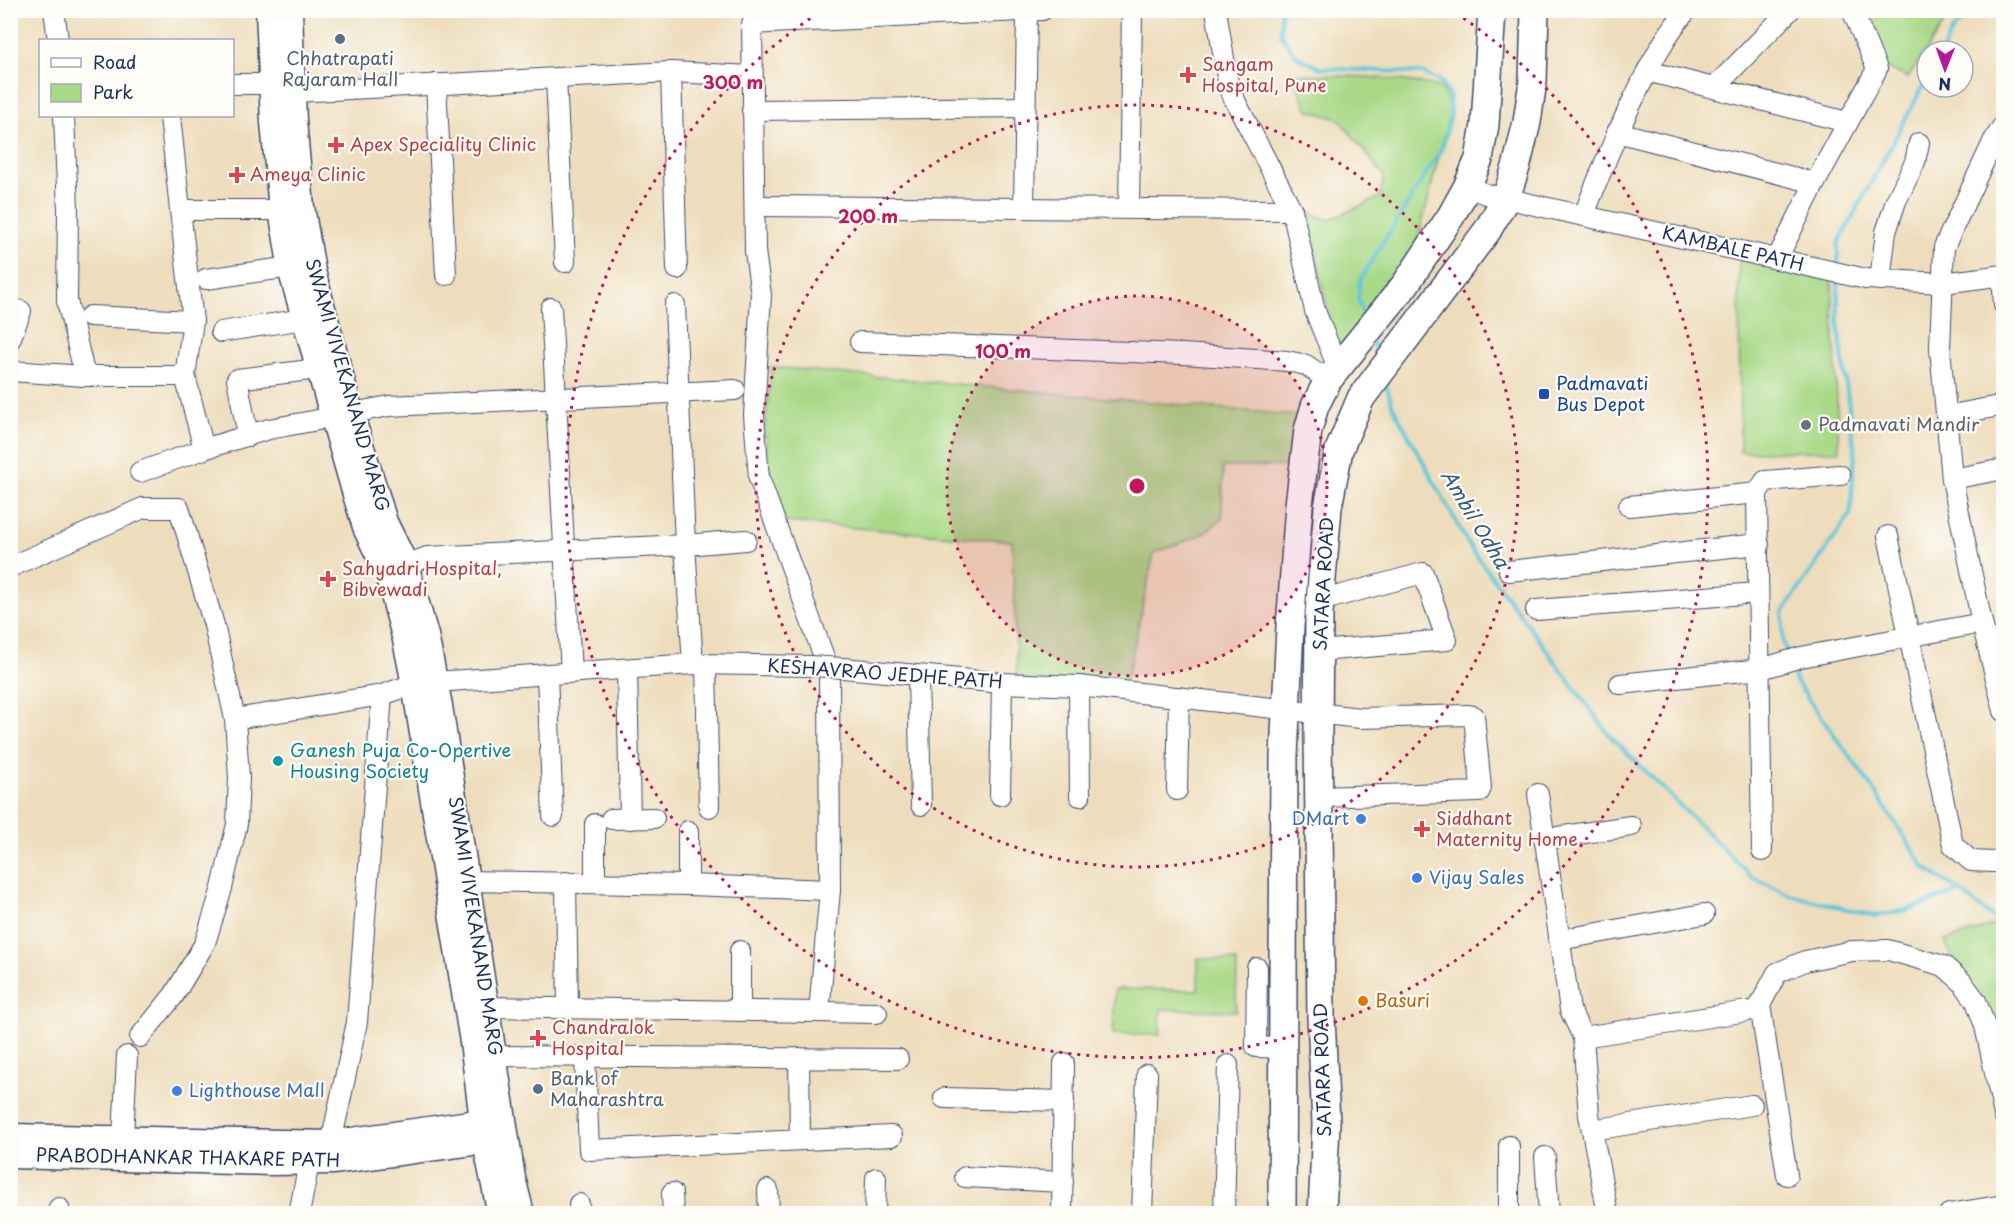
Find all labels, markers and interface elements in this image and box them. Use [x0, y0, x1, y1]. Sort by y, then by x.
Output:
marker: Chhatrapati Rajaram Hall [333, 32, 347, 46]
legend [39, 39, 234, 117]
north arrow [1915, 39, 1975, 99]
place label: Chhatrapati Rajaram Hall [282, 44, 398, 92]
text: Road [93, 48, 137, 75]
place label: Sangam Hospital, Pune [1202, 50, 1326, 98]
marker: Sangam Hospital, Pune [1179, 66, 1197, 84]
text: 300 m [703, 68, 763, 95]
text: N [1938, 73, 1951, 97]
text: Park [93, 78, 133, 105]
place label: Apex Speciality Clinic [350, 130, 536, 157]
marker: Apex Speciality Clinic [327, 136, 345, 154]
place label: Ameya Clinic [250, 160, 366, 187]
marker: Ameya Clinic [228, 166, 246, 184]
text: 200 m [838, 202, 898, 229]
street label: KAMBALE PATH [1660, 218, 1807, 277]
street label: SWAMI VIVEKANAND MARG [299, 255, 398, 514]
text: 100 m [975, 337, 1031, 364]
place label: Padmavati Bus Depot [1556, 369, 1648, 417]
marker: Padmavati Bus Depot [1537, 387, 1551, 401]
place label: Padmavati Mandir [1818, 410, 1980, 437]
marker: Padmavati Mandir [1799, 418, 1813, 432]
water label: Ambil Odha [1434, 463, 1518, 575]
centre of rings [1127, 476, 1147, 496]
street label: SATARA ROAD [1306, 516, 1339, 652]
place label: Sahyadri Hospital, Bibvewadi [342, 554, 502, 602]
marker: Sahyadri Hospital, Bibvewadi [319, 570, 337, 588]
street label: KESHAVRAO JEDHE PATH [767, 651, 1004, 694]
place label: Ganesh Puja Co-Opertive Housing Society [290, 736, 511, 784]
marker: Ganesh Puja Co-Opertive Housing Society [271, 754, 285, 768]
street label: SWAMI VIVEKANAND MARG [443, 794, 510, 1057]
place label: DMart [1292, 804, 1349, 831]
place label: Siddhant Maternity Home [1436, 804, 1578, 852]
marker: DMart [1354, 812, 1368, 826]
marker: Siddhant Maternity Home [1413, 820, 1431, 838]
place label: Vijay Sales [1429, 863, 1524, 890]
marker: Vijay Sales [1410, 871, 1424, 885]
place label: Basuri [1375, 986, 1430, 1013]
marker: Basuri [1356, 994, 1370, 1008]
street label: SATARA ROAD [1306, 1003, 1337, 1138]
place label: Chandralok Hospital [552, 1013, 655, 1061]
marker: Chandralok Hospital [529, 1029, 547, 1047]
place label: Bank of Maharashtra [550, 1064, 664, 1112]
place label: Lighthouse Mall [189, 1076, 325, 1103]
marker: Bank of Maharashtra [531, 1082, 545, 1096]
marker: Lighthouse Mall [170, 1084, 184, 1098]
street label: PRABODHANKAR THAKARE PATH [36, 1140, 340, 1173]

